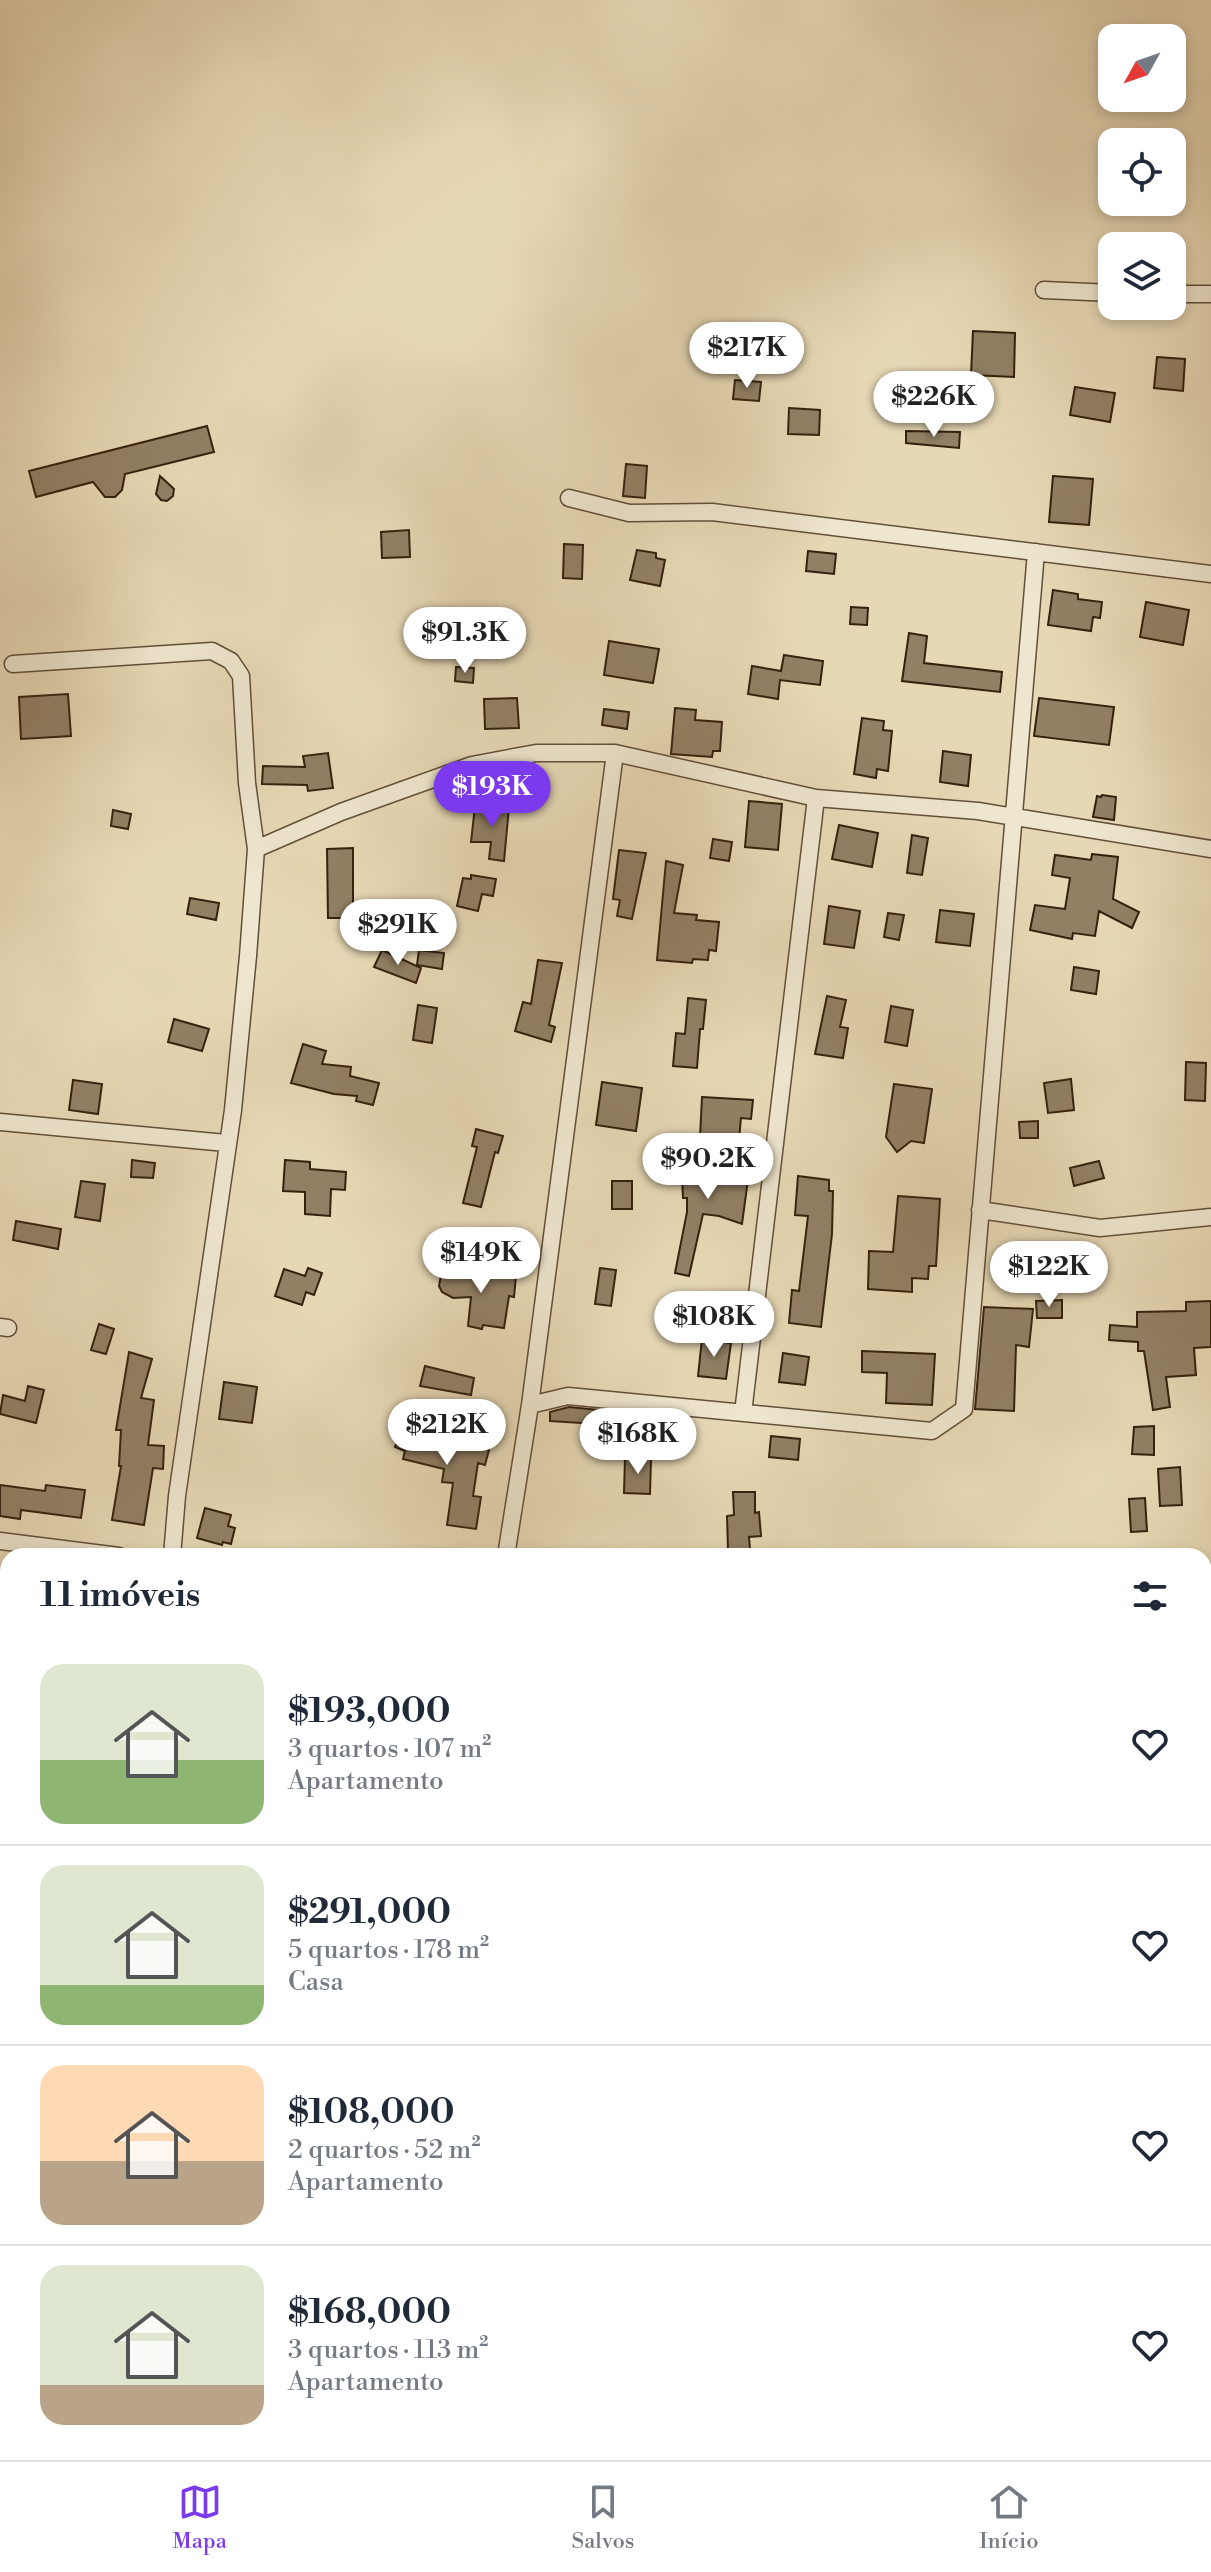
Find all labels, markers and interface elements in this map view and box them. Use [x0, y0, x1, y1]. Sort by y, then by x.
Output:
north arrow [1098, 24, 1186, 112]
map controls [1098, 24, 1186, 320]
button: locate [1098, 128, 1186, 216]
button: layers [1098, 232, 1186, 320]
pin: $217K [691, 322, 803, 390]
text: $217K [707, 332, 787, 364]
pin: $226K [878, 371, 990, 439]
text: $226K [891, 381, 977, 413]
pin: $91.3K [400, 607, 530, 675]
text: $91.3K [421, 617, 509, 649]
pin: $193K [436, 761, 548, 829]
text: $193K [452, 771, 532, 803]
pin: $291K [342, 899, 454, 967]
text: $291K [358, 909, 438, 941]
pin: $90.2K [643, 1133, 773, 1201]
text: $90.2K [660, 1143, 756, 1175]
pin: $149K [425, 1227, 537, 1295]
text: $149K [440, 1237, 522, 1269]
pin: $122K [993, 1241, 1105, 1309]
text: $122K [1008, 1251, 1090, 1283]
pin: $108K [658, 1291, 770, 1359]
text: $108K [672, 1301, 756, 1333]
pin: $212K [391, 1399, 503, 1467]
pin: $168K [582, 1408, 694, 1476]
text: $212K [406, 1409, 488, 1441]
text: $168K [597, 1418, 679, 1450]
icon: filters [1128, 1574, 1172, 1618]
text: 11 imóveis [40, 1575, 200, 1617]
text: $193,000 [288, 1691, 451, 1733]
icon: home [104, 1696, 200, 1792]
icon: heart [1128, 1722, 1172, 1766]
text: 3 quartos · 107 m² [288, 1733, 491, 1765]
text: Apartamento [288, 1765, 444, 1797]
text: $291,000 [288, 1892, 451, 1934]
icon: home [104, 1897, 200, 1993]
icon: heart [1128, 1923, 1172, 1967]
text: 5 quartos · 178 m² [288, 1934, 489, 1966]
text: Casa [288, 1966, 344, 1998]
text: $108,000 [288, 2092, 454, 2134]
icon: home [104, 2097, 200, 2193]
icon: heart [1128, 2123, 1172, 2167]
text: 2 quartos · 52 m² [288, 2134, 480, 2166]
text: Apartamento [288, 2166, 444, 2198]
text: $168,000 [288, 2292, 451, 2334]
icon: home [104, 2297, 200, 2393]
icon: heart [1128, 2323, 1172, 2367]
text: 3 quartos · 113 m² [288, 2334, 488, 2366]
text: Apartamento [288, 2366, 444, 2398]
tab: Mapa [172, 2480, 227, 2555]
tab: Salvos [572, 2480, 634, 2555]
tab: Início [979, 2480, 1039, 2555]

